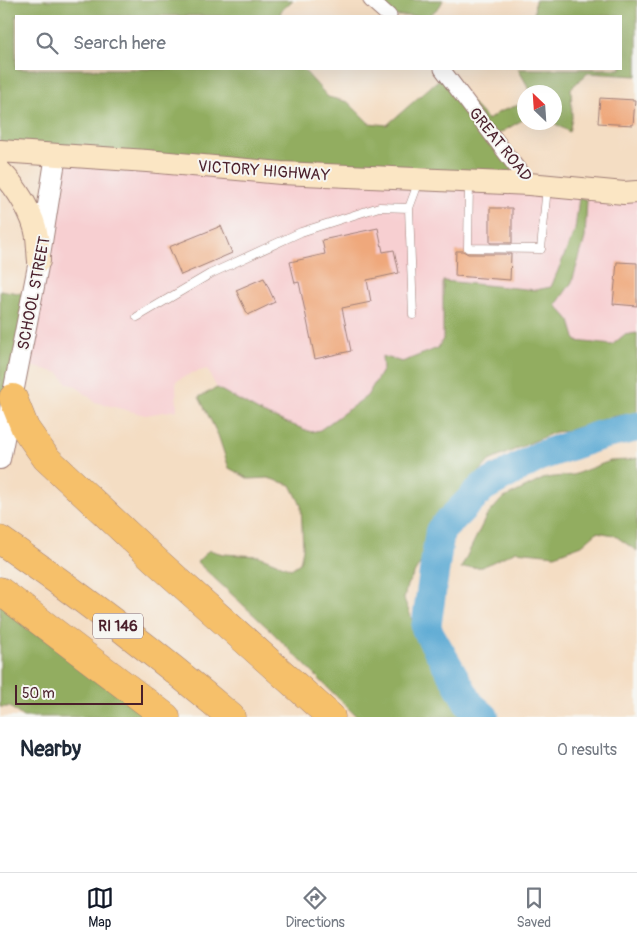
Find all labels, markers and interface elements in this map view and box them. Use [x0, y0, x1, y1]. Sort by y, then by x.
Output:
search box [15, 15, 622, 70]
icon: search [33, 29, 61, 57]
text: Search here [73, 31, 166, 55]
north arrow [517, 85, 562, 130]
street label: GREAT ROAD [464, 104, 536, 186]
street label: VICTORY HIGHWAY [197, 156, 331, 186]
street label: SCHOOL STREET [13, 235, 55, 352]
road number: RI 146 [93, 614, 143, 638]
scale bar [15, 682, 142, 705]
text: 50 m [22, 685, 55, 702]
text: Nearby [20, 736, 81, 763]
text: 0 results [557, 740, 617, 760]
tab: Map [86, 884, 114, 931]
tab: Directions [285, 884, 345, 931]
tab: Saved [516, 884, 551, 931]

